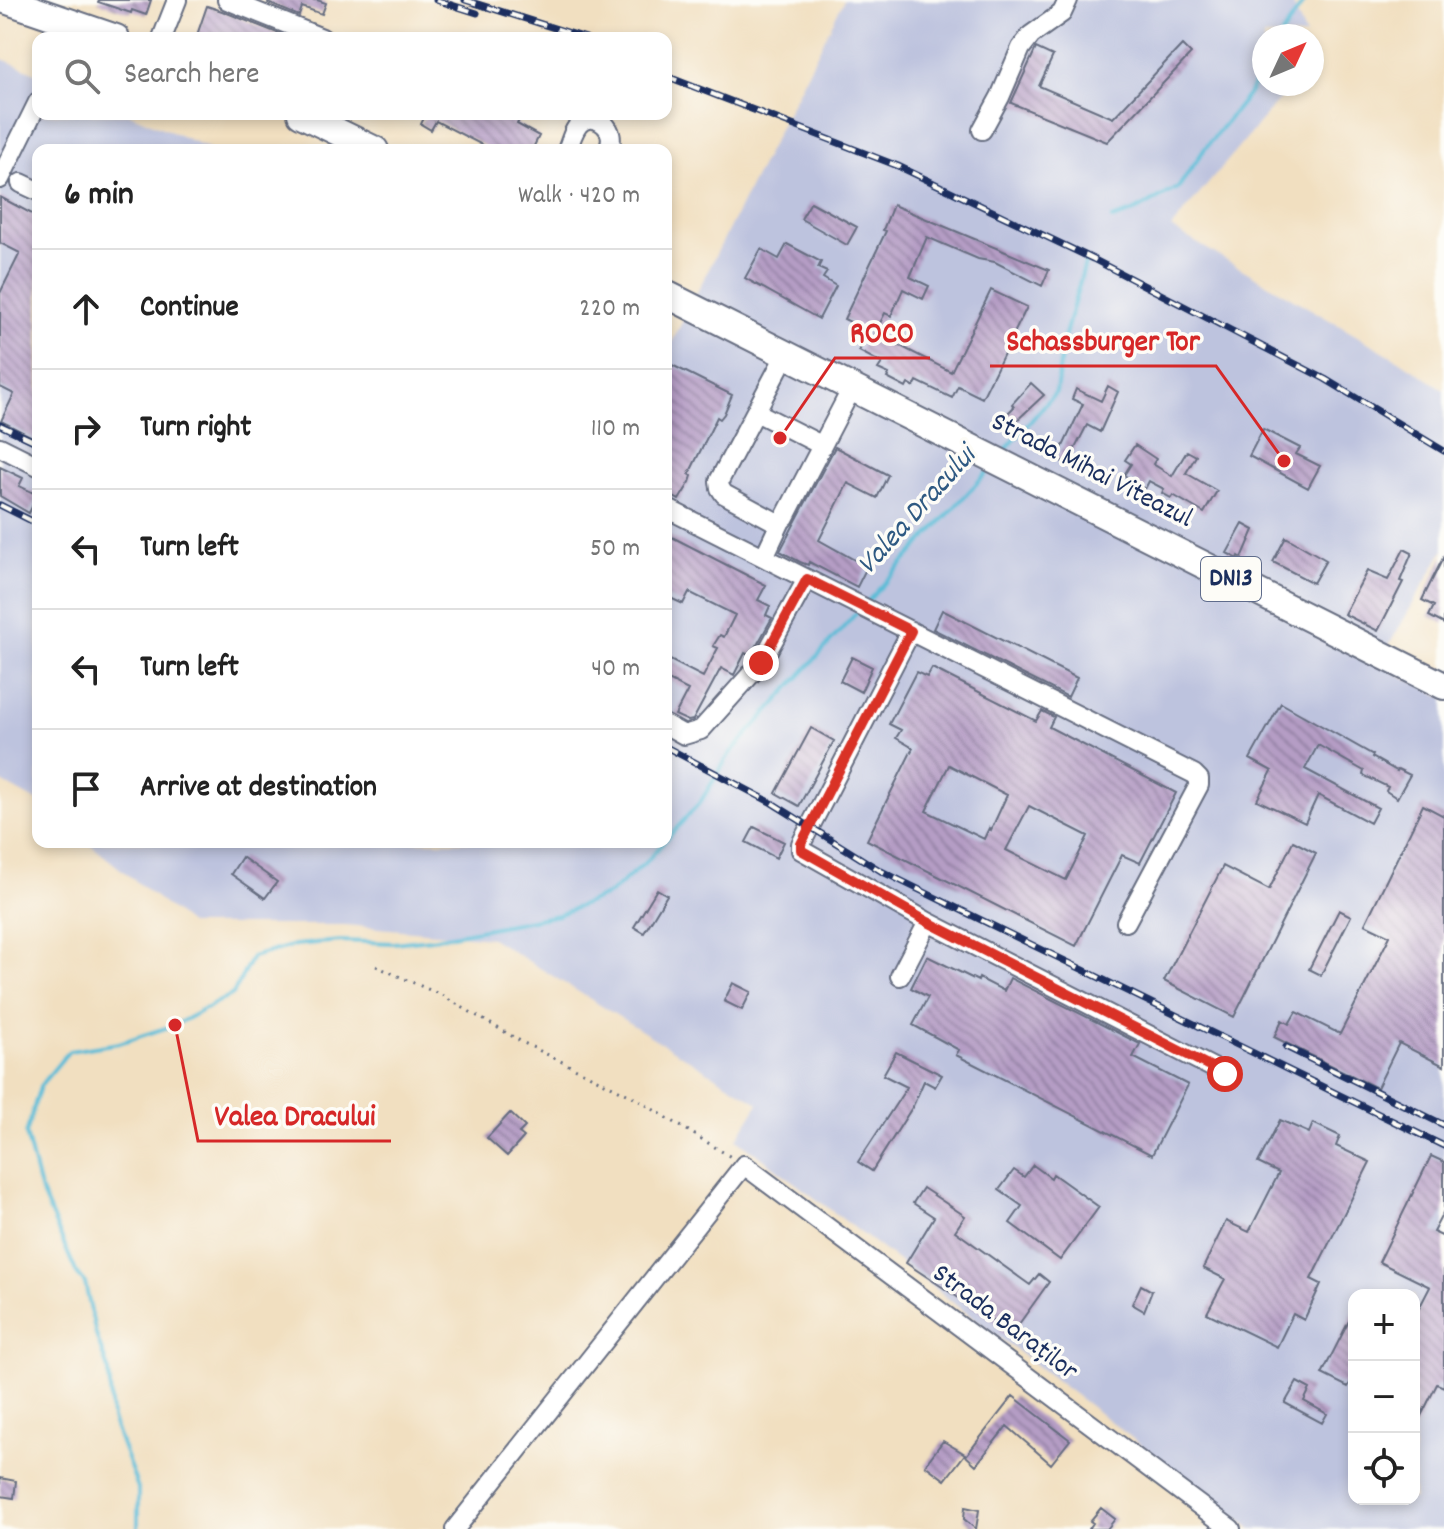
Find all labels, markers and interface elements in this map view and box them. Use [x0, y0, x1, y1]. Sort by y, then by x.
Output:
north arrow [1252, 24, 1324, 96]
search box [32, 32, 672, 120]
icon: search [60, 54, 104, 98]
text: Search here [124, 55, 260, 98]
text: 6 min [64, 172, 134, 221]
text: Walk · 420 m [518, 178, 640, 215]
icon: ahead [64, 287, 108, 331]
text: Continue [140, 288, 239, 331]
text: 220 m [579, 291, 640, 328]
callout: ROCO [835, 304, 930, 358]
callout: Schassburger Tor [990, 312, 1216, 366]
text: ROCO [850, 315, 914, 358]
text: Schassburger Tor [1006, 323, 1201, 366]
street label: Strada Mihai Viteazul [983, 404, 1199, 540]
icon: right [64, 407, 108, 451]
text: Turn right [140, 408, 251, 451]
text: 110 m [591, 411, 640, 448]
water label: Valea Dracului [848, 434, 991, 586]
icon: left [64, 527, 108, 571]
text: Turn left [140, 528, 239, 571]
text: 50 m [590, 531, 640, 568]
road number: DN13 [1201, 557, 1261, 601]
route end [743, 645, 779, 681]
icon: left [64, 647, 108, 691]
text: Turn left [140, 648, 239, 691]
text: 40 m [591, 651, 640, 688]
icon: arrive [64, 767, 108, 811]
text: Arrive at destination [140, 768, 377, 811]
route start [1207, 1056, 1243, 1092]
callout: Valea Dracului [198, 1087, 391, 1141]
text: Valea Dracului [214, 1098, 376, 1141]
street label: Strada Baraților [923, 1256, 1086, 1393]
map controls [1348, 1289, 1420, 1505]
button: + [1348, 1289, 1420, 1361]
button: − [1348, 1361, 1420, 1433]
button: locate [1348, 1433, 1420, 1505]

